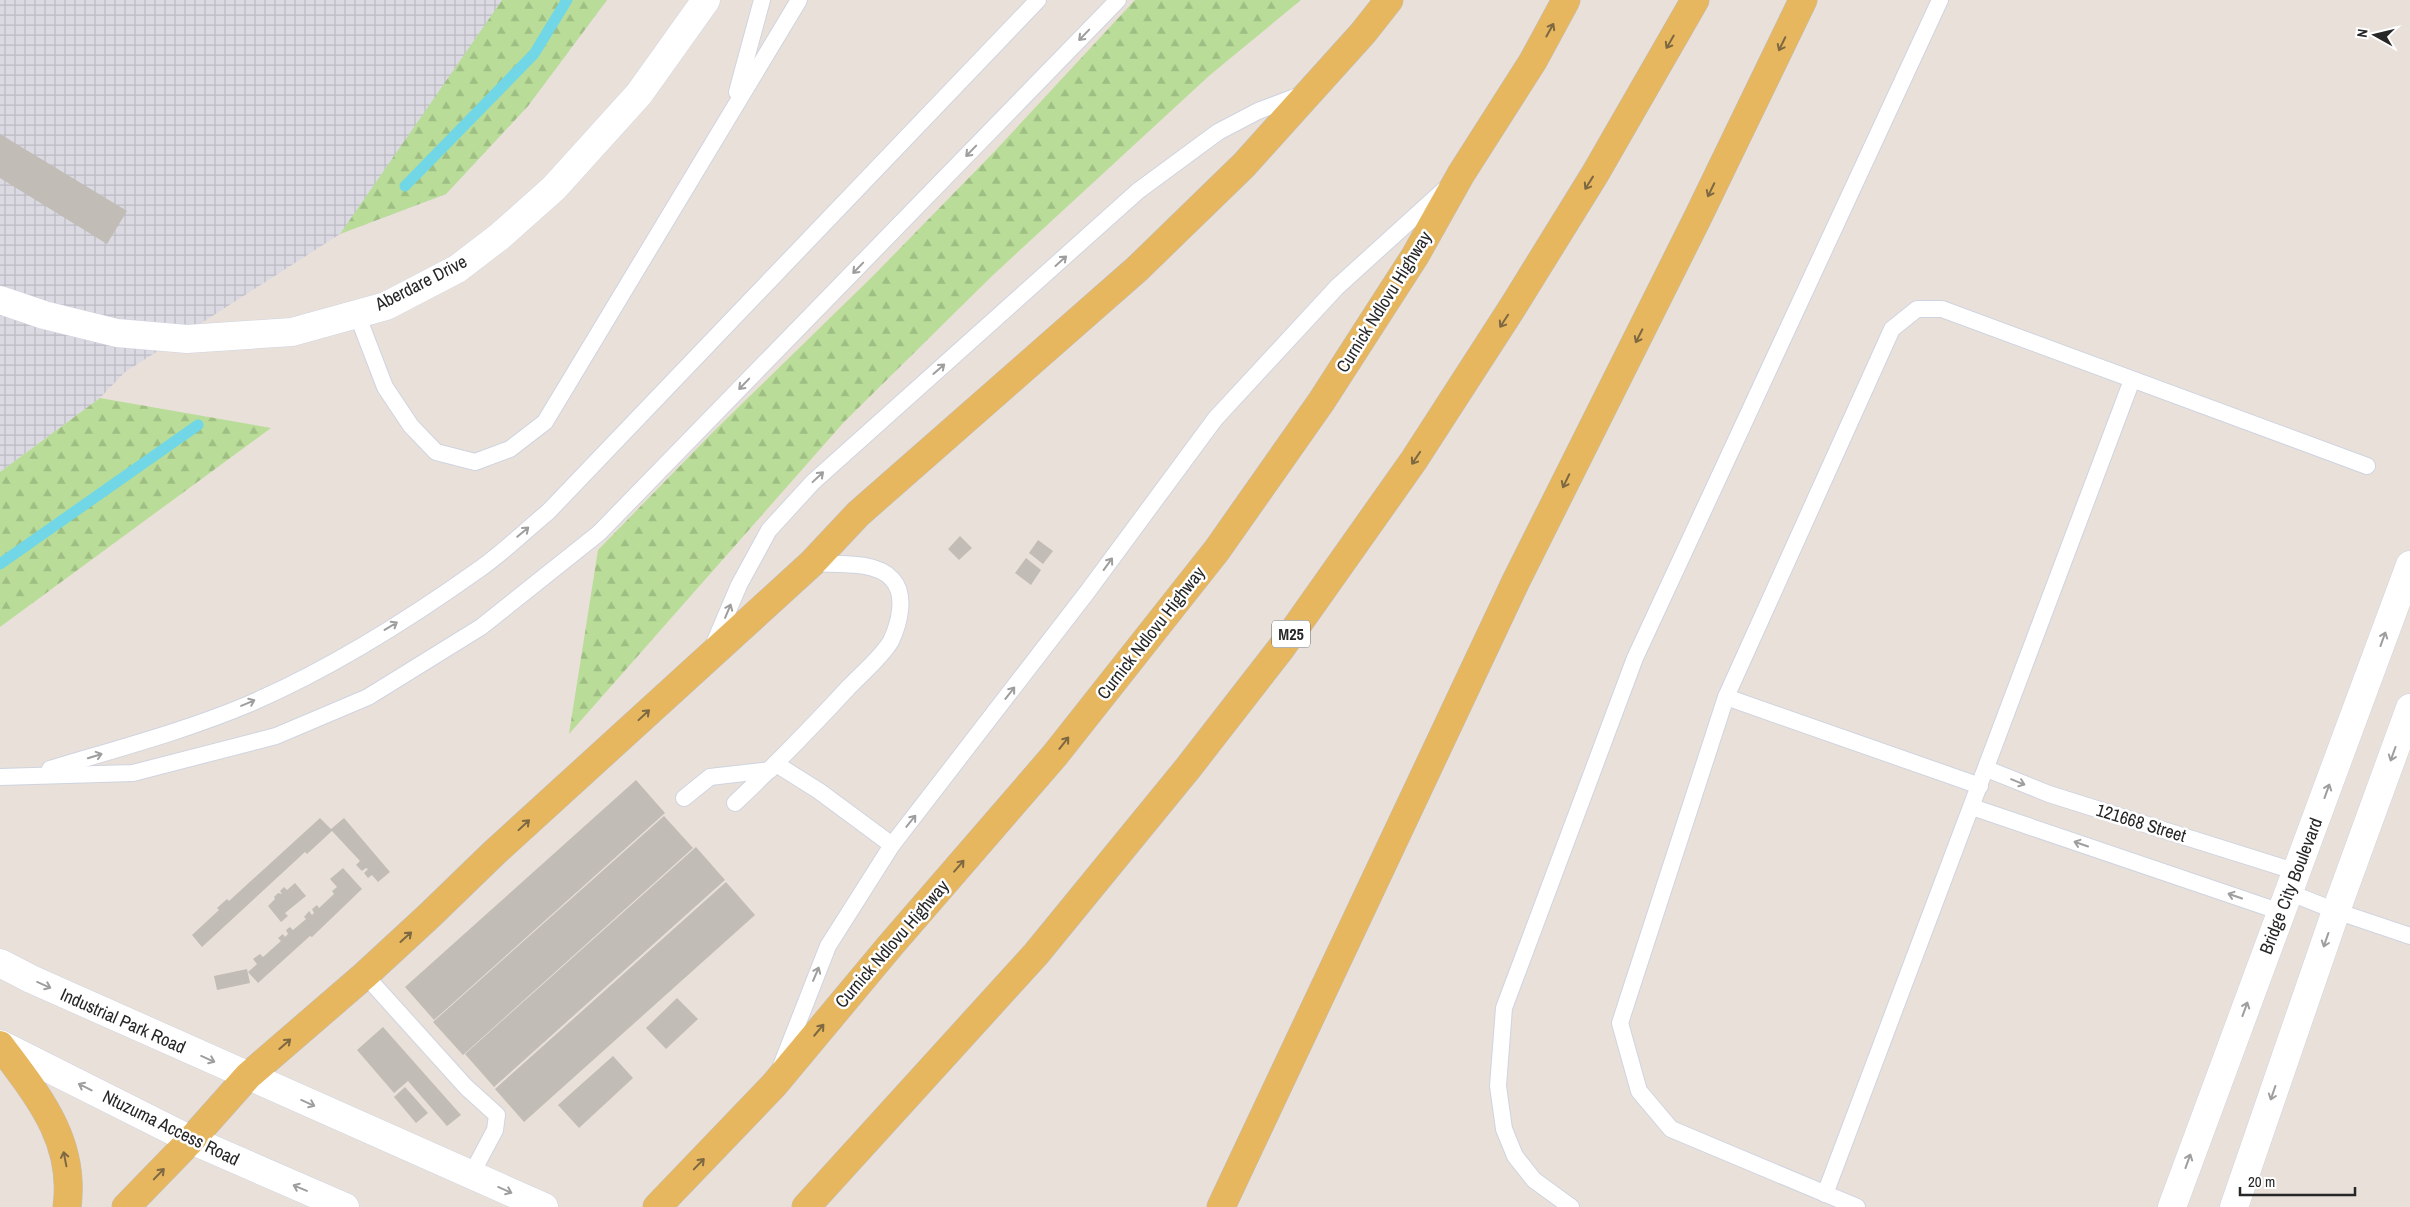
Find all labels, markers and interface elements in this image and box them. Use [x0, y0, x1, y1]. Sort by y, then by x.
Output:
north arrow [2350, 10, 2400, 60]
one-way arrow [1545, 24, 1555, 38]
text: N [2353, 28, 2372, 39]
one-way arrow [1078, 29, 1090, 41]
one-way arrow [1665, 35, 1675, 49]
one-way arrow [1776, 36, 1786, 51]
one-way arrow [965, 145, 977, 158]
one-way arrow [1584, 176, 1594, 190]
one-way arrow [1706, 182, 1715, 197]
street label: Curnick Ndlovu Highway [1330, 226, 1438, 377]
street label: Aberdare Drive [370, 249, 471, 317]
one-way arrow [1054, 255, 1067, 267]
one-way arrow [852, 261, 864, 273]
one-way arrow [1498, 314, 1508, 328]
one-way arrow [1634, 328, 1643, 343]
one-way arrow [932, 364, 945, 375]
one-way arrow [738, 378, 750, 390]
one-way arrow [1410, 451, 1421, 465]
one-way arrow [812, 471, 824, 483]
one-way arrow [1561, 473, 1570, 488]
one-way arrow [517, 527, 530, 538]
one-way arrow [1103, 557, 1114, 571]
street label: Curnick Ndlovu Highway [1091, 561, 1211, 704]
one-way arrow [724, 604, 734, 619]
road number: M25 [1272, 620, 1310, 648]
one-way arrow [384, 621, 398, 631]
one-way arrow [2379, 632, 2388, 647]
one-way arrow [1005, 686, 1015, 700]
one-way arrow [240, 698, 255, 708]
one-way arrow [637, 709, 650, 721]
one-way arrow [1059, 737, 1070, 750]
one-way arrow [2388, 746, 2397, 761]
one-way arrow [86, 750, 102, 760]
one-way arrow [2010, 778, 2025, 787]
one-way arrow [2323, 784, 2332, 799]
street label: 121668 Street [2093, 797, 2189, 848]
street label: Bridge City Boulevard [2253, 814, 2328, 958]
one-way arrow [905, 815, 916, 828]
one-way arrow [518, 819, 530, 831]
one-way arrow [2074, 839, 2089, 848]
one-way arrow [953, 860, 964, 873]
street label: Curnick Ndlovu Highway [829, 874, 955, 1013]
one-way arrow [2228, 891, 2243, 900]
one-way arrow [400, 931, 413, 943]
one-way arrow [2321, 931, 2330, 947]
one-way arrow [811, 967, 821, 982]
one-way arrow [36, 981, 51, 990]
street label: Industrial Park Road [57, 982, 190, 1059]
one-way arrow [2241, 1002, 2250, 1017]
one-way arrow [813, 1024, 824, 1037]
one-way arrow [278, 1039, 291, 1050]
one-way arrow [200, 1054, 215, 1064]
one-way arrow [78, 1082, 93, 1091]
street label: Ntuzuma Access Road [99, 1084, 244, 1172]
one-way arrow [2268, 1085, 2277, 1100]
one-way arrow [300, 1099, 315, 1109]
one-way arrow [60, 1151, 69, 1167]
one-way arrow [2184, 1154, 2194, 1169]
one-way arrow [693, 1157, 705, 1170]
scale bar [2240, 1164, 2355, 1196]
one-way arrow [152, 1168, 164, 1180]
text: 20 m [2248, 1171, 2275, 1192]
one-way arrow [293, 1182, 308, 1191]
one-way arrow [497, 1185, 512, 1195]

